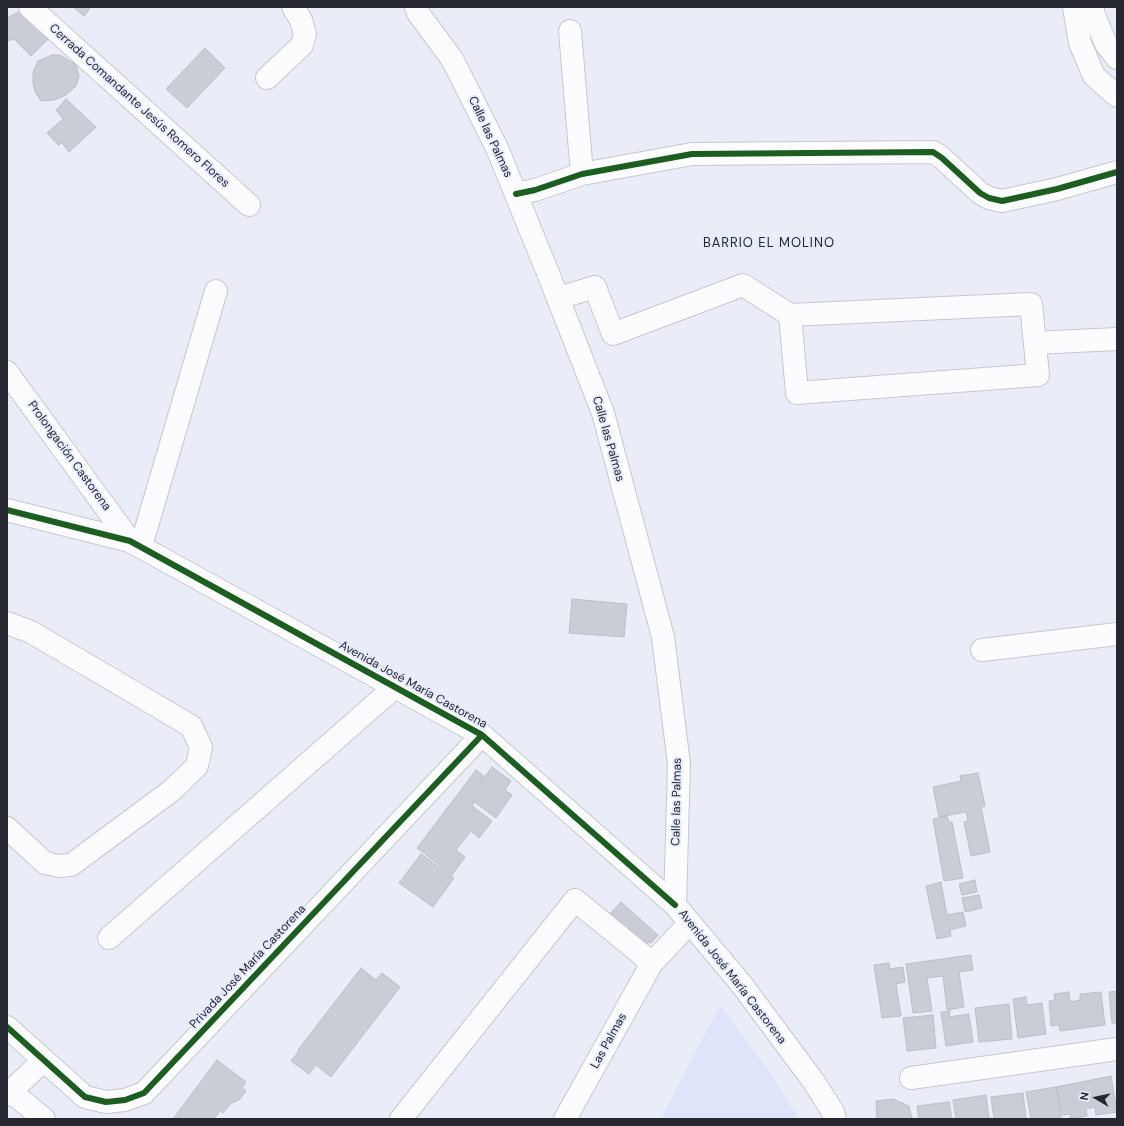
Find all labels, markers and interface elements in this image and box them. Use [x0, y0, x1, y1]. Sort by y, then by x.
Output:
street label: Cerrada Comandante Jesús Romero Flores [46, 21, 232, 191]
street label: Calle las Palmas [465, 94, 515, 180]
district label: BARRIO EL MOLINO [703, 236, 835, 252]
street label: Calle las Palmas [589, 395, 627, 483]
street label: Prolongación Castorena [24, 398, 114, 514]
street label: Avenida José María Castorena [337, 638, 489, 732]
street label: Calle las Palmas [669, 758, 685, 846]
street label: Privada José María Castorena [187, 902, 309, 1032]
street label: Avenida José María Castorena [675, 907, 789, 1047]
street label: Las Palmas [588, 1011, 630, 1071]
north arrow [1076, 1078, 1116, 1118]
text: N [1077, 1091, 1092, 1101]

